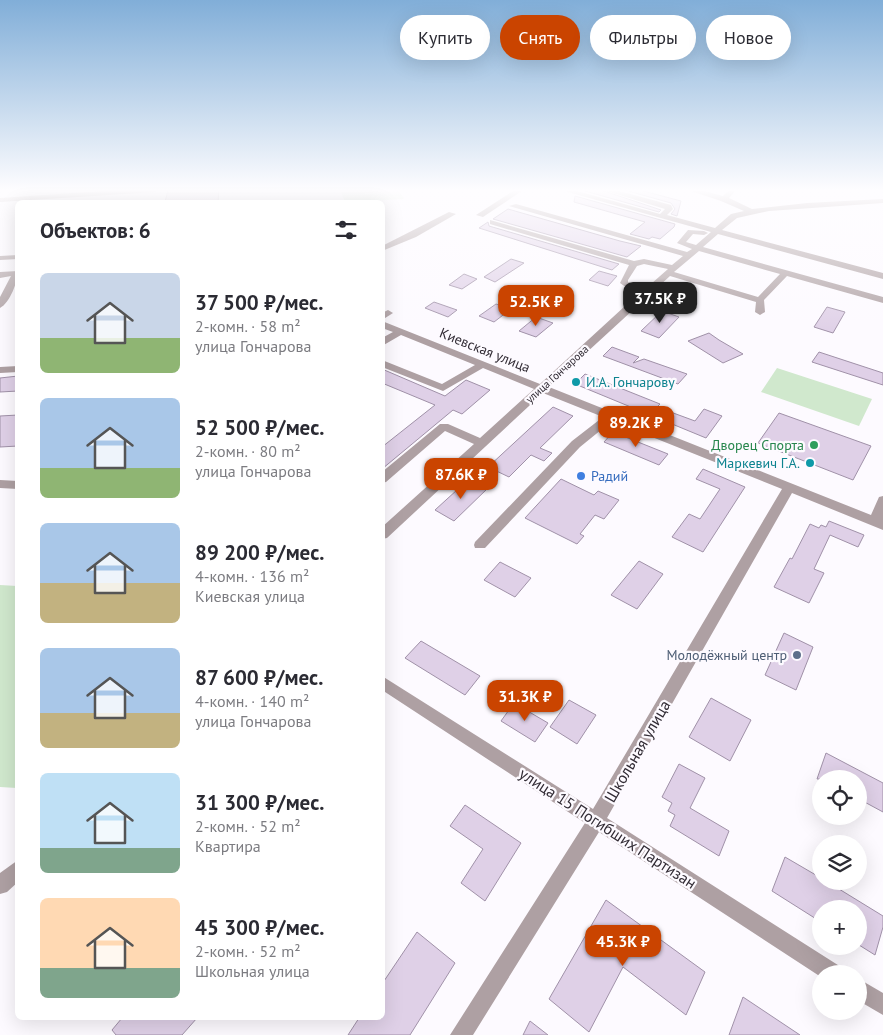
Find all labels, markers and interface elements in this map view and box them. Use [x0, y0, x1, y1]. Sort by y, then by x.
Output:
chip: Купить [400, 15, 490, 60]
chip: Снять [500, 15, 580, 60]
chip: Фильтры [590, 15, 696, 60]
chip: Новое [706, 15, 791, 60]
icon: filters [332, 216, 360, 244]
text: Объектов: 6 [40, 217, 151, 244]
pin: 37.5K ₽ [614, 282, 706, 324]
pin: 52.5K ₽ [490, 284, 582, 327]
text: 37.5K ₽ [634, 288, 686, 308]
text: 37 500 ₽/мес. [195, 289, 323, 316]
text: 52.5K ₽ [509, 291, 563, 311]
icon: home [80, 293, 140, 353]
text: 2-комн. · 58 m² [195, 316, 301, 336]
street label: Киевская улица [437, 324, 533, 376]
text: улица Гончарова [195, 336, 311, 356]
street label: улица Гончарова [523, 342, 591, 406]
place label: И.А. Гончарову [586, 373, 675, 391]
marker: И.А. Гончарову [570, 376, 582, 388]
pin: 89.2K ₽ [590, 406, 682, 448]
text: 89.2K ₽ [609, 412, 663, 432]
text: 52 500 ₽/мес. [195, 414, 324, 441]
icon: home [80, 418, 140, 478]
place label: Дворец Спорта [711, 436, 804, 454]
marker: Дворец Спорта [808, 439, 820, 451]
text: 2-комн. · 80 m² [195, 441, 301, 461]
place label: Маркевич Г.А. [716, 454, 800, 472]
marker: Маркевич Г.А. [804, 457, 816, 469]
pin: 87.6K ₽ [415, 458, 507, 500]
text: улица Гончарова [195, 461, 311, 481]
text: 87.6K ₽ [435, 464, 487, 484]
place label: Радий [591, 467, 628, 485]
marker: Радий [575, 470, 587, 482]
text: 89 200 ₽/мес. [195, 539, 324, 566]
icon: home [80, 543, 140, 603]
text: 4-комн. · 136 m² [195, 566, 309, 586]
text: Киевская улица [195, 586, 305, 606]
place label: Молодёжный центр [667, 646, 787, 664]
marker: Молодёжный центр [791, 649, 803, 661]
text: 87 600 ₽/мес. [195, 664, 323, 691]
icon: home [80, 668, 140, 728]
pin: 31.3K ₽ [479, 680, 571, 722]
text: 31.3K ₽ [498, 686, 552, 706]
text: 4-комн. · 140 m² [195, 691, 309, 711]
street label: Школьная улица [600, 696, 674, 806]
text: улица Гончарова [195, 711, 311, 731]
street label: улица 15 Погибших Партизан [516, 763, 700, 893]
map controls [812, 770, 867, 1020]
button: locate [812, 770, 867, 825]
text: 31 300 ₽/мес. [195, 789, 324, 816]
icon: home [80, 793, 140, 853]
text: 2-комн. · 52 m² [195, 816, 301, 836]
button: layers [812, 835, 867, 890]
text: Квартира [195, 836, 261, 856]
button: + [812, 900, 867, 955]
text: 45 300 ₽/мес. [195, 914, 324, 941]
icon: home [80, 918, 140, 978]
pin: 45.3K ₽ [577, 924, 669, 967]
text: 45.3K ₽ [596, 931, 650, 951]
text: 2-комн. · 52 m² [195, 941, 301, 961]
text: Школьная улица [195, 961, 310, 981]
button: − [812, 965, 867, 1020]

